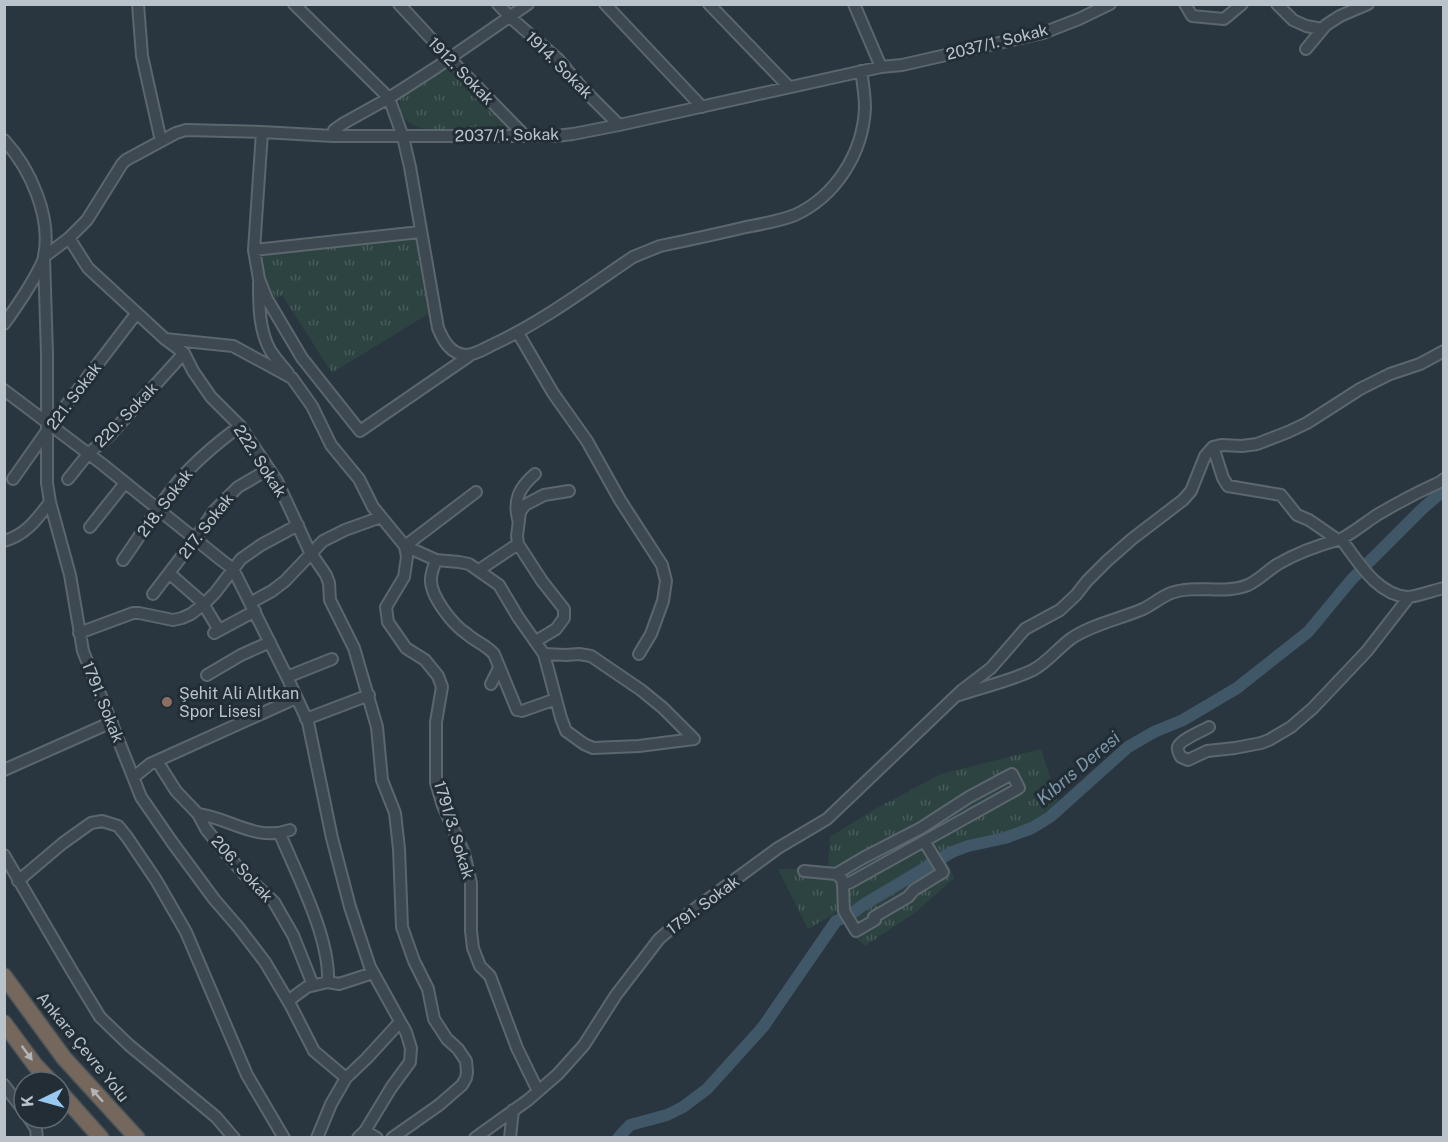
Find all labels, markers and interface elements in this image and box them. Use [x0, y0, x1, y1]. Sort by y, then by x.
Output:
street label: 2037/1. Sokak [944, 20, 1050, 64]
street label: 1914. Sokak [522, 28, 596, 102]
street label: 1912. Sokak [424, 33, 498, 109]
street label: 2037/1. Sokak [455, 125, 559, 145]
street label: 221. Sokak [43, 359, 105, 433]
street label: 220. Sokak [90, 379, 162, 451]
street label: 222. Sokak [230, 421, 290, 501]
street label: 218. Sokak [133, 465, 197, 541]
street label: 217. Sokak [175, 490, 237, 562]
street label: 1791. Sokak [78, 659, 128, 745]
place label: Şehit Ali Alıtkan Spor Lisesi [179, 684, 299, 721]
marker: Şehit Ali Alıtkan Spor Lisesi [160, 695, 174, 709]
water label: Kıbrıs Deresi [1032, 727, 1124, 809]
street label: 1791/3. Sokak [430, 779, 478, 881]
street label: 206. Sokak [207, 832, 277, 906]
street label: 1791. Sokak [663, 872, 743, 938]
street label: Ankara Çevre Yolu [33, 988, 133, 1106]
one-way arrow [21, 1045, 33, 1061]
north arrow [12, 1070, 72, 1130]
one-way arrow [90, 1087, 104, 1102]
text: K [18, 1094, 38, 1108]

